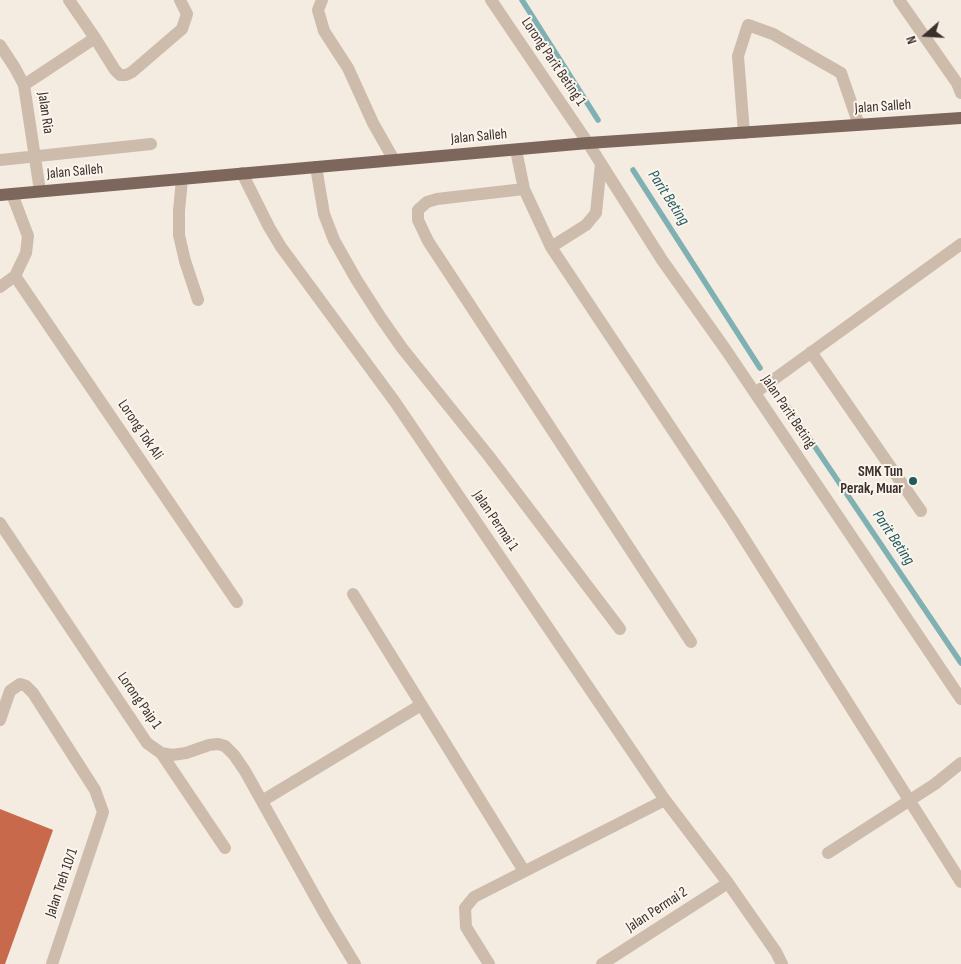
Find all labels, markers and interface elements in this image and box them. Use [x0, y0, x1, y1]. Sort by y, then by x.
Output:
north arrow [901, 10, 951, 60]
street label: Lorong Parit Beting 1 [517, 14, 589, 110]
text: N [902, 34, 921, 46]
street label: Jalan Ria [33, 91, 57, 135]
street label: Jalan Salleh [854, 96, 912, 118]
street label: Jalan Salleh [450, 126, 508, 148]
street label: Jalan Salleh [46, 161, 104, 183]
water label: Parit Beting [643, 167, 693, 229]
street label: Jalan Parit Beting [757, 372, 819, 452]
street label: Lorong Tok Ali [113, 397, 167, 463]
place label: SMK Tun Perak, Muar [840, 463, 903, 498]
marker: SMK Tun Perak, Muar [907, 475, 919, 487]
street label: Jalan Permai 1 [468, 487, 522, 555]
water label: Parit Beting [868, 507, 918, 569]
street label: Lorong Paip 1 [113, 669, 165, 733]
street label: Jalan Treh 10/1 [42, 846, 82, 920]
street label: Jalan Permai 2 [623, 883, 691, 937]

